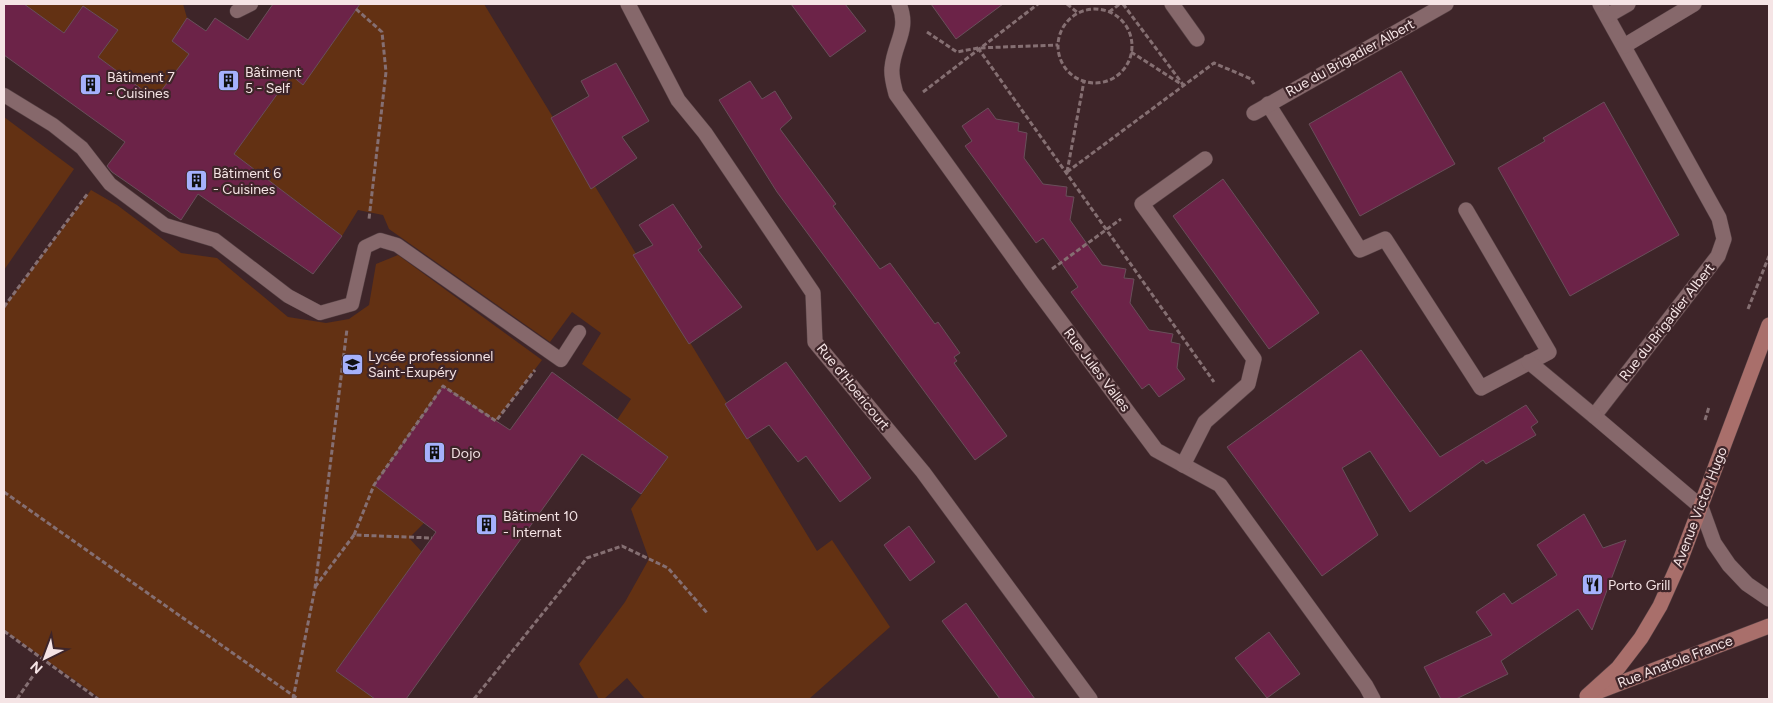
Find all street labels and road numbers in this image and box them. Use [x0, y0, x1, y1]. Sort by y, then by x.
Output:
street label: Rue du Brigadier Albert [1283, 15, 1417, 101]
street label: Rue du Brigadier Albert [1616, 260, 1718, 384]
street label: Rue Jules Valles [1060, 325, 1134, 415]
street label: Rue d'Hoericourt [813, 340, 893, 434]
street label: Avenue Victor Hugo [1669, 444, 1731, 570]
street label: Rue Anatole France [1615, 632, 1735, 692]

